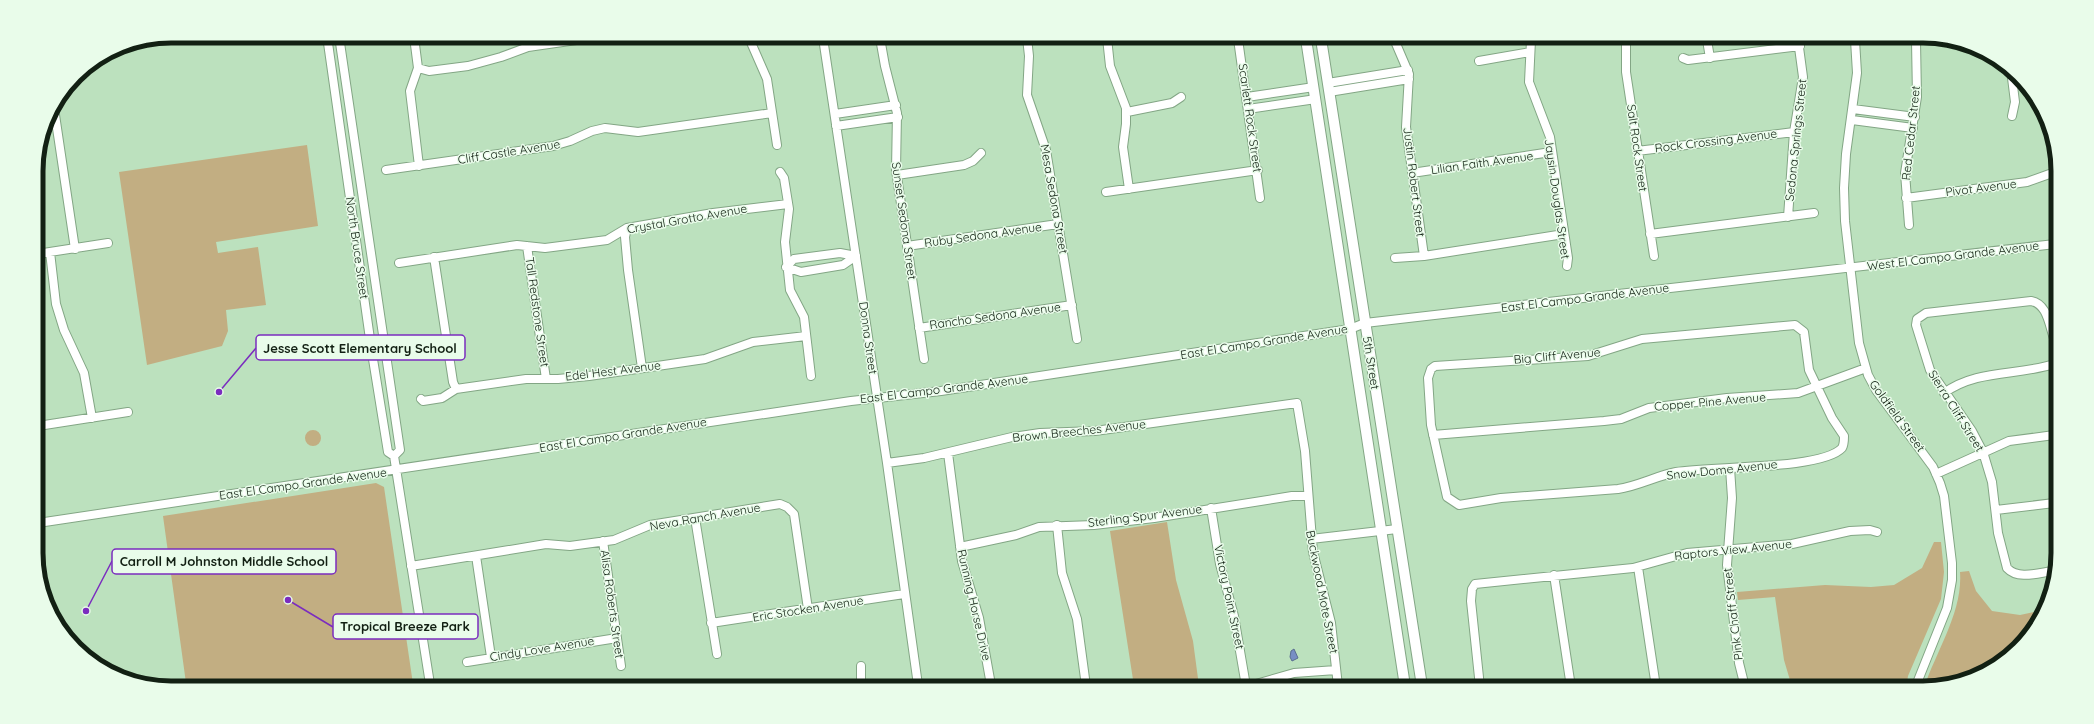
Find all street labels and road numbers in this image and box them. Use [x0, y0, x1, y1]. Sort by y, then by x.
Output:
street label: Scarlett Rock Street [1235, 63, 1266, 173]
street label: Sedona Springs Street [1782, 78, 1809, 202]
street label: Red Cedar Street [1898, 85, 1923, 181]
street label: Salt Rock Street [1624, 103, 1651, 193]
street label: Justin Robert Street [1400, 126, 1429, 238]
street label: Rock Crossing Avenue [1654, 126, 1778, 155]
street label: Cliff Castle Avenue [457, 136, 561, 167]
street label: Jaysin Douglas Street [1542, 138, 1573, 260]
street label: Mesa Sedona Street [1037, 143, 1072, 255]
street label: Lilian Faith Avenue [1430, 148, 1534, 177]
street label: Sunset Sedona Street [889, 161, 920, 281]
street label: Pivot Avenue [1944, 176, 2018, 199]
street label: North Bruce Street [343, 196, 372, 300]
street label: Crystal Grotto Avenue [626, 201, 748, 236]
street label: Ruby Sedona Avenue [923, 219, 1043, 250]
street label: West El Campo Grande Avenue [1866, 237, 2040, 274]
street label: Tall Redstone Street [522, 256, 553, 368]
street label: East El Campo Grande Avenue [1500, 280, 1670, 315]
street label: Rancho Sedona Avenue [928, 299, 1062, 332]
street label: Donna Street [856, 301, 881, 375]
street label: East El Campo Grande Avenue [1179, 321, 1349, 362]
street label: 5th Street [1360, 335, 1383, 391]
street label: Big Cliff Avenue [1513, 344, 1601, 367]
street label: Edel Hest Avenue [564, 357, 662, 384]
street label: Sierra Cliff Street [1925, 367, 1988, 454]
street label: East El Campo Grande Avenue [859, 371, 1029, 406]
street label: Goldfield Street [1866, 377, 1928, 455]
street label: Copper Pine Avenue [1653, 389, 1767, 414]
street label: East El Campo Grande Avenue [538, 414, 708, 455]
street label: Brown Breeches Avenue [1011, 416, 1147, 445]
street label: Snow Dome Avenue [1666, 456, 1778, 483]
street label: East El Campo Grande Avenue [218, 464, 388, 503]
street label: Neva Ranch Avenue [648, 499, 762, 534]
street label: Sterling Spur Avenue [1087, 501, 1203, 530]
street label: Buckwood Mote Street [1303, 529, 1342, 655]
street label: Raptors View Avenue [1673, 536, 1793, 563]
street label: Victory Point Street [1211, 543, 1248, 651]
street label: Running Horse Drive [954, 548, 995, 662]
street label: Alisa Roberts Street [597, 549, 628, 659]
street label: Pink Chaff Street [1719, 567, 1746, 661]
street label: Eric Stocken Avenue [751, 592, 865, 625]
street label: Cindy Love Avenue [489, 633, 595, 664]

